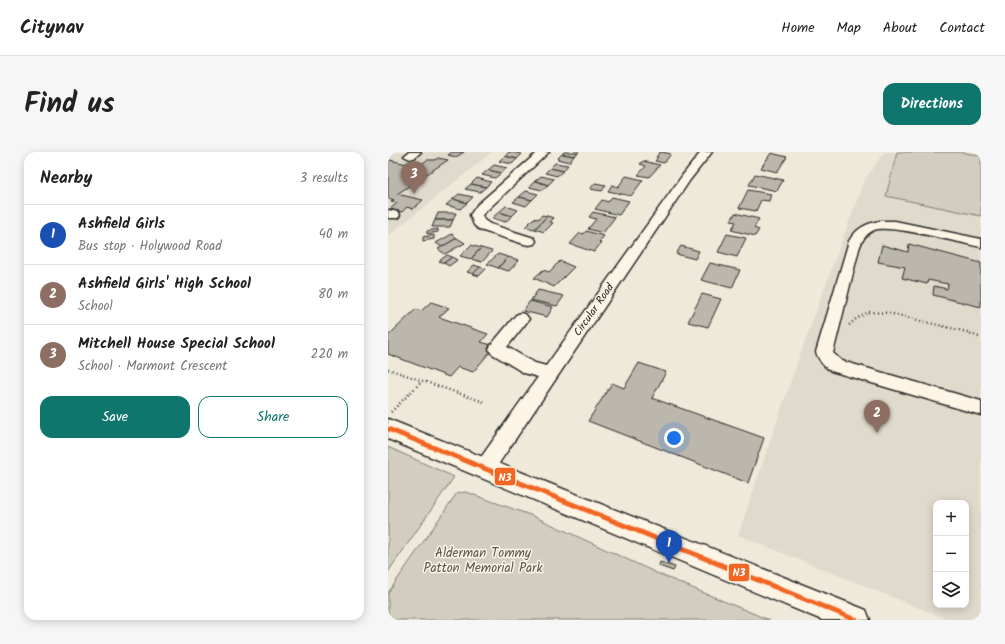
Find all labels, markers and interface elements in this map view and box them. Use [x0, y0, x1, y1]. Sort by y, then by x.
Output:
text: Citynav [20, 13, 83, 43]
text: Home [781, 17, 815, 39]
text: Map [837, 17, 861, 39]
text: About [883, 17, 917, 39]
text: Contact [939, 17, 985, 39]
text: Find us [24, 82, 115, 127]
button: Directions [883, 83, 981, 125]
pin: 3 [401, 161, 427, 194]
text: Nearby [40, 165, 92, 192]
text: 3 results [300, 168, 348, 189]
text: Ashfield Girls [78, 212, 165, 236]
text: 1 [51, 224, 55, 245]
text: 40 m [319, 224, 348, 245]
text: Bus stop · Holywood Road [78, 236, 222, 257]
text: Ashfield Girls' High School [78, 272, 251, 296]
street label: Circular Road [569, 279, 619, 340]
text: 2 [49, 284, 57, 305]
text: 80 m [318, 284, 348, 305]
text: School [78, 296, 113, 317]
text: Mitchell House Special School [78, 332, 275, 356]
text: 3 [49, 344, 57, 365]
text: 220 m [311, 344, 348, 365]
text: School · Marmont Crescent [78, 356, 227, 377]
button: Save [40, 396, 190, 438]
button: Share [198, 396, 348, 438]
pin: 2 [864, 400, 890, 433]
your location [664, 428, 684, 448]
line badge: N3 [494, 467, 516, 486]
text: N3 [499, 469, 511, 487]
map controls [933, 500, 969, 608]
button: + [933, 500, 969, 536]
pin: 1 [656, 530, 682, 563]
button: − [933, 536, 969, 572]
park label: Alderman Tommy Patton Memorial Park [423, 543, 543, 579]
line badge: N3 [728, 563, 750, 582]
text: N3 [733, 564, 745, 582]
button: layers [933, 572, 969, 608]

